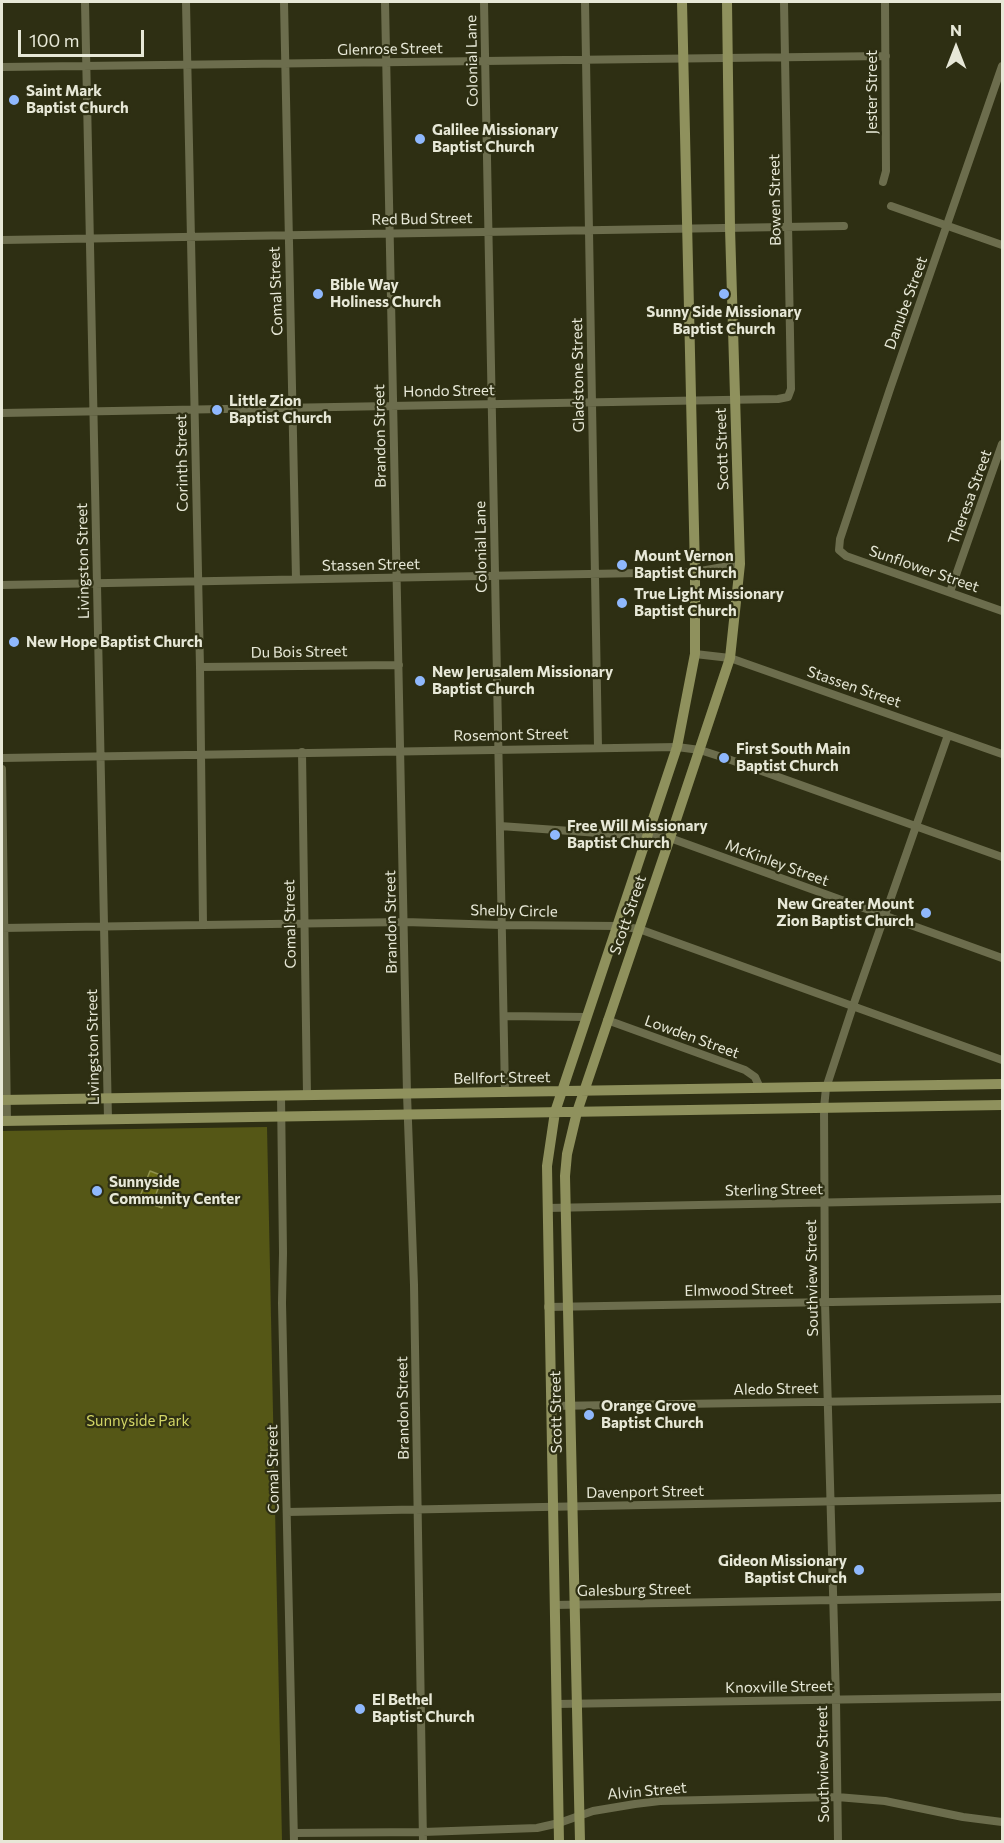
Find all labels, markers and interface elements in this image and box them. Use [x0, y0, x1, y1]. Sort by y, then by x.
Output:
street label: Colonial Lane [462, 15, 482, 107]
scale bar [21, 18, 147, 56]
north arrow [926, 18, 986, 78]
text: N [950, 20, 962, 39]
text: 100 m [29, 29, 79, 51]
street label: Glenrose Street [337, 39, 443, 59]
street label: Jester Street [863, 50, 881, 134]
place label: Saint Mark Baptist Church [26, 82, 129, 117]
marker: Saint Mark Baptist Church [7, 93, 21, 107]
place label: Galilee Missionary Baptist Church [432, 121, 559, 156]
marker: Galilee Missionary Baptist Church [413, 132, 427, 146]
street label: Bowen Street [765, 154, 785, 246]
street label: Red Bud Street [371, 209, 473, 229]
street label: Comal Street [265, 246, 287, 336]
street label: Danube Street [881, 254, 931, 352]
place label: Bible Way Holiness Church [330, 276, 441, 311]
marker: Bible Way Holiness Church [311, 287, 325, 301]
marker: Sunny Side Missionary Baptist Church [717, 287, 731, 301]
place label: Sunny Side Missionary Baptist Church [646, 303, 802, 338]
street label: Gladstone Street [568, 317, 588, 433]
street label: Hondo Street [403, 381, 495, 401]
street label: Brandon Street [370, 384, 390, 488]
place label: Little Zion Baptist Church [229, 392, 332, 427]
marker: Little Zion Baptist Church [210, 403, 224, 417]
street label: Scott Street [712, 407, 732, 491]
street label: Corinth Street [172, 414, 192, 512]
street label: Theresa Street [944, 447, 996, 547]
street label: Colonial Lane [471, 501, 491, 593]
street label: Livingston Street [73, 503, 93, 619]
street label: Sunflower Street [867, 542, 981, 596]
place label: Mount Vernon Baptist Church [634, 547, 737, 582]
street label: Stassen Street [322, 555, 420, 575]
marker: Mount Vernon Baptist Church [615, 558, 629, 572]
place label: True Light Missionary Baptist Church [634, 585, 784, 620]
marker: True Light Missionary Baptist Church [615, 596, 629, 610]
place label: New Hope Baptist Church [26, 633, 203, 651]
marker: New Hope Baptist Church [7, 635, 21, 649]
street label: Du Bois Street [250, 642, 348, 662]
place label: New Jerusalem Missionary Baptist Church [432, 663, 613, 698]
street label: Stassen Street [805, 663, 903, 711]
marker: New Jerusalem Missionary Baptist Church [413, 674, 427, 688]
street label: Rosemont Street [453, 725, 569, 745]
place label: First South Main Baptist Church [736, 740, 850, 775]
marker: First South Main Baptist Church [717, 751, 731, 765]
place label: Free Will Missionary Baptist Church [567, 817, 708, 852]
marker: Free Will Missionary Baptist Church [548, 828, 562, 842]
street label: McKinley Street [723, 836, 831, 890]
street label: Brandon Street [381, 870, 401, 974]
street label: Scott Street [606, 873, 650, 957]
street label: Comal Street [280, 879, 300, 969]
place label: New Greater Mount Zion Baptist Church [776, 895, 914, 930]
street label: Shelby Circle [470, 901, 558, 921]
marker: New Greater Mount Zion Baptist Church [919, 906, 933, 920]
street label: Livingston Street [83, 989, 103, 1105]
street label: Lowden Street [642, 1012, 742, 1062]
street label: Bellfort Street [453, 1068, 551, 1088]
place label: Sunnyside Community Center [109, 1173, 240, 1208]
street label: Sterling Street [725, 1180, 823, 1200]
marker: Sunnyside Community Center [90, 1184, 104, 1198]
street label: Southview Street [802, 1219, 822, 1337]
street label: Elmwood Street [684, 1280, 794, 1300]
street label: Brandon Street [393, 1356, 413, 1460]
street label: Scott Street [546, 1371, 566, 1453]
street label: Aledo Street [733, 1379, 819, 1399]
place label: Orange Grove Baptist Church [601, 1397, 704, 1432]
marker: Orange Grove Baptist Church [582, 1408, 596, 1422]
park label: Sunnyside Park [86, 1412, 190, 1430]
street label: Comal Street [263, 1424, 283, 1514]
street label: Davenport Street [586, 1482, 704, 1502]
place label: Gideon Missionary Baptist Church [718, 1552, 847, 1587]
marker: Gideon Missionary Baptist Church [852, 1563, 866, 1577]
street label: Galesburg Street [577, 1580, 691, 1600]
street label: Knoxville Street [725, 1677, 833, 1697]
place label: El Bethel Baptist Church [372, 1691, 475, 1726]
marker: El Bethel Baptist Church [353, 1702, 367, 1716]
street label: Southview Street [813, 1705, 833, 1823]
street label: Alvin Street [607, 1779, 687, 1803]

